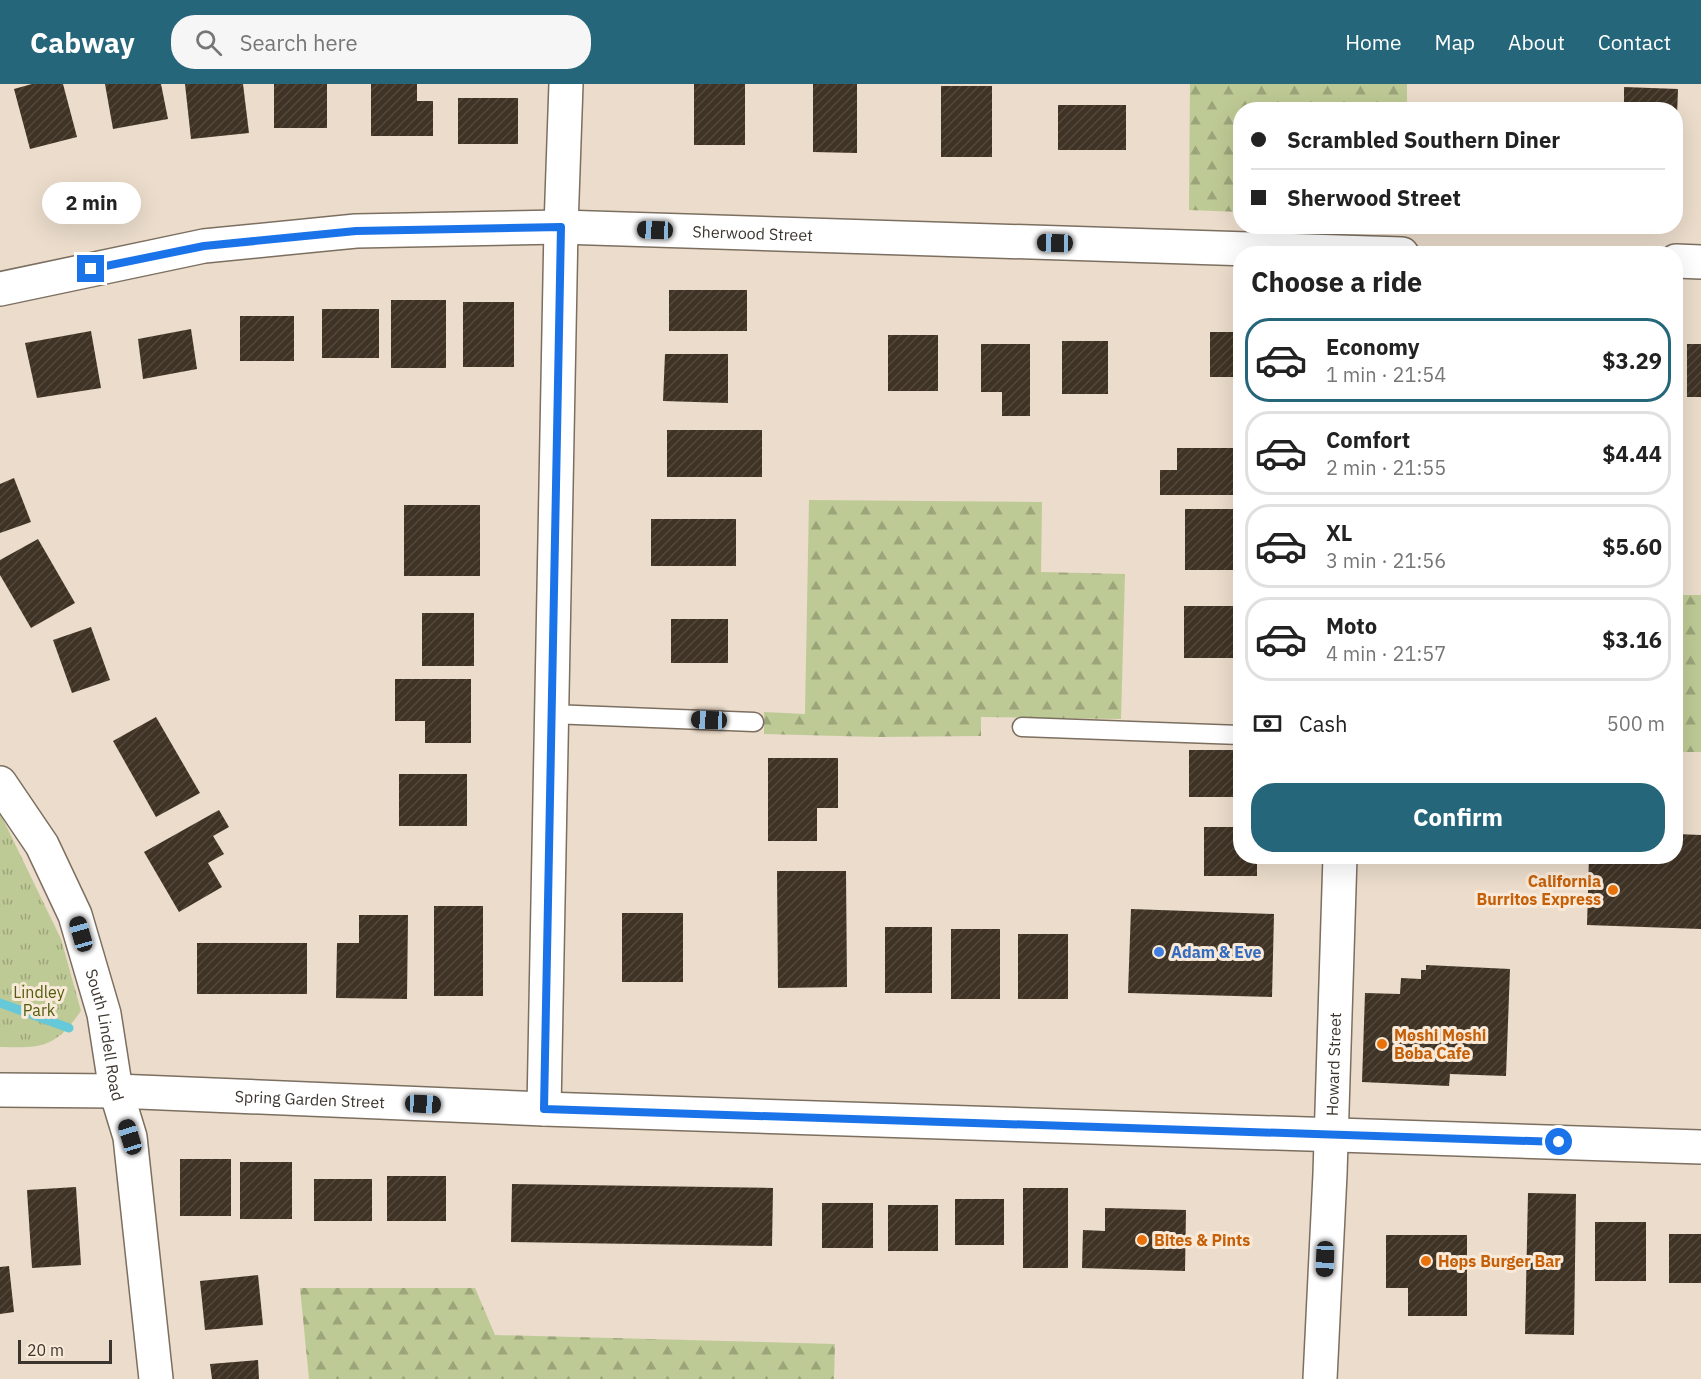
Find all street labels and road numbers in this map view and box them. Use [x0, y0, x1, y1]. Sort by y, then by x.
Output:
street label: Sherwood Street [692, 221, 813, 245]
street label: South Lindell Road [81, 966, 128, 1103]
street label: Howard Street [1322, 1012, 1345, 1116]
street label: Spring Garden Street [234, 1086, 385, 1112]

